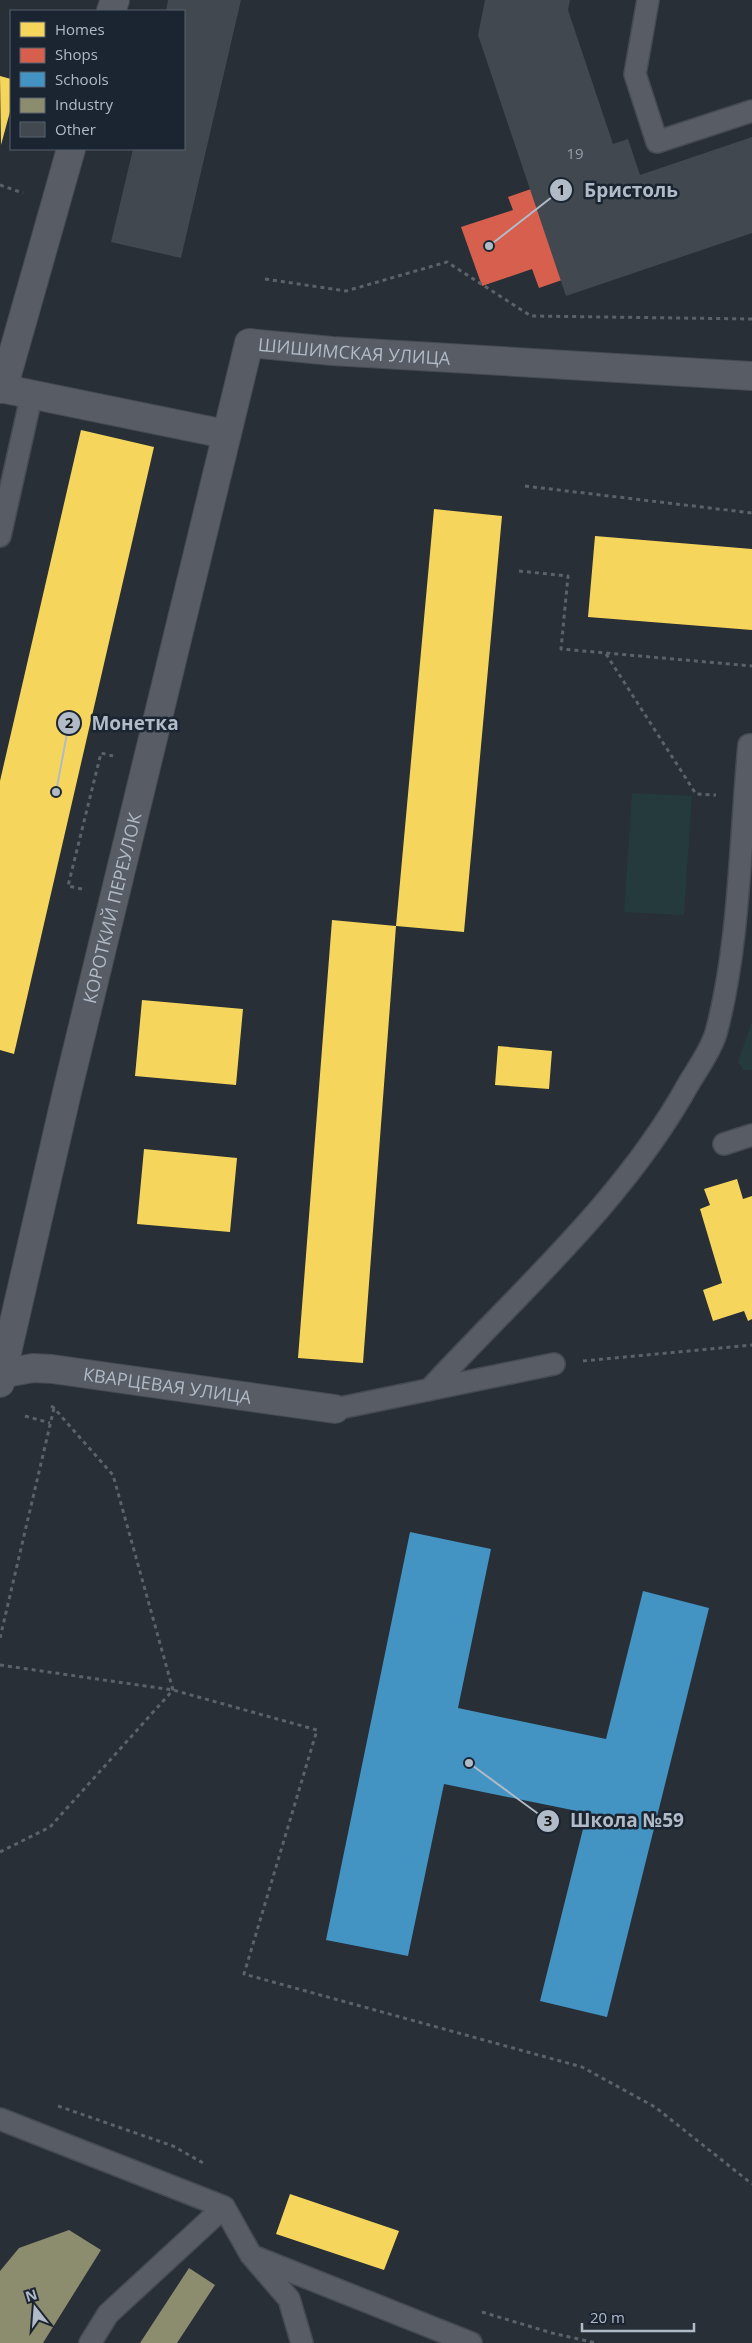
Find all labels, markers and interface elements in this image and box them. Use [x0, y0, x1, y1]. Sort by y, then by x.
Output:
legend [10, 10, 185, 150]
text: Homes [55, 19, 105, 39]
text: Shops [55, 44, 98, 64]
text: Schools [55, 69, 109, 89]
text: Industry [55, 94, 113, 114]
text: Other [55, 119, 96, 139]
house number: 19 [566, 143, 584, 163]
callout: Бристоль [549, 173, 687, 207]
text: Бристоль [584, 177, 678, 203]
text: 1 [557, 179, 565, 199]
street label: ШИШИМСКАЯ УЛИЦА [257, 332, 452, 370]
callout: Монетка [57, 706, 189, 740]
text: Монетка [91, 710, 179, 736]
text: 2 [65, 712, 74, 732]
street label: КОРОТКИЙ ПЕРЕУЛОК [77, 810, 146, 1006]
street label: КВАРЦЕВАЯ УЛИЦА [82, 1362, 253, 1409]
callout: Школа №59 [535, 1804, 694, 1838]
text: Школа №59 [570, 1807, 684, 1833]
text: 3 [544, 1810, 552, 1830]
north arrow [10, 2283, 60, 2333]
text: N [23, 2284, 39, 2306]
scale bar [582, 2300, 694, 2332]
text: 20 m [590, 2307, 625, 2327]

